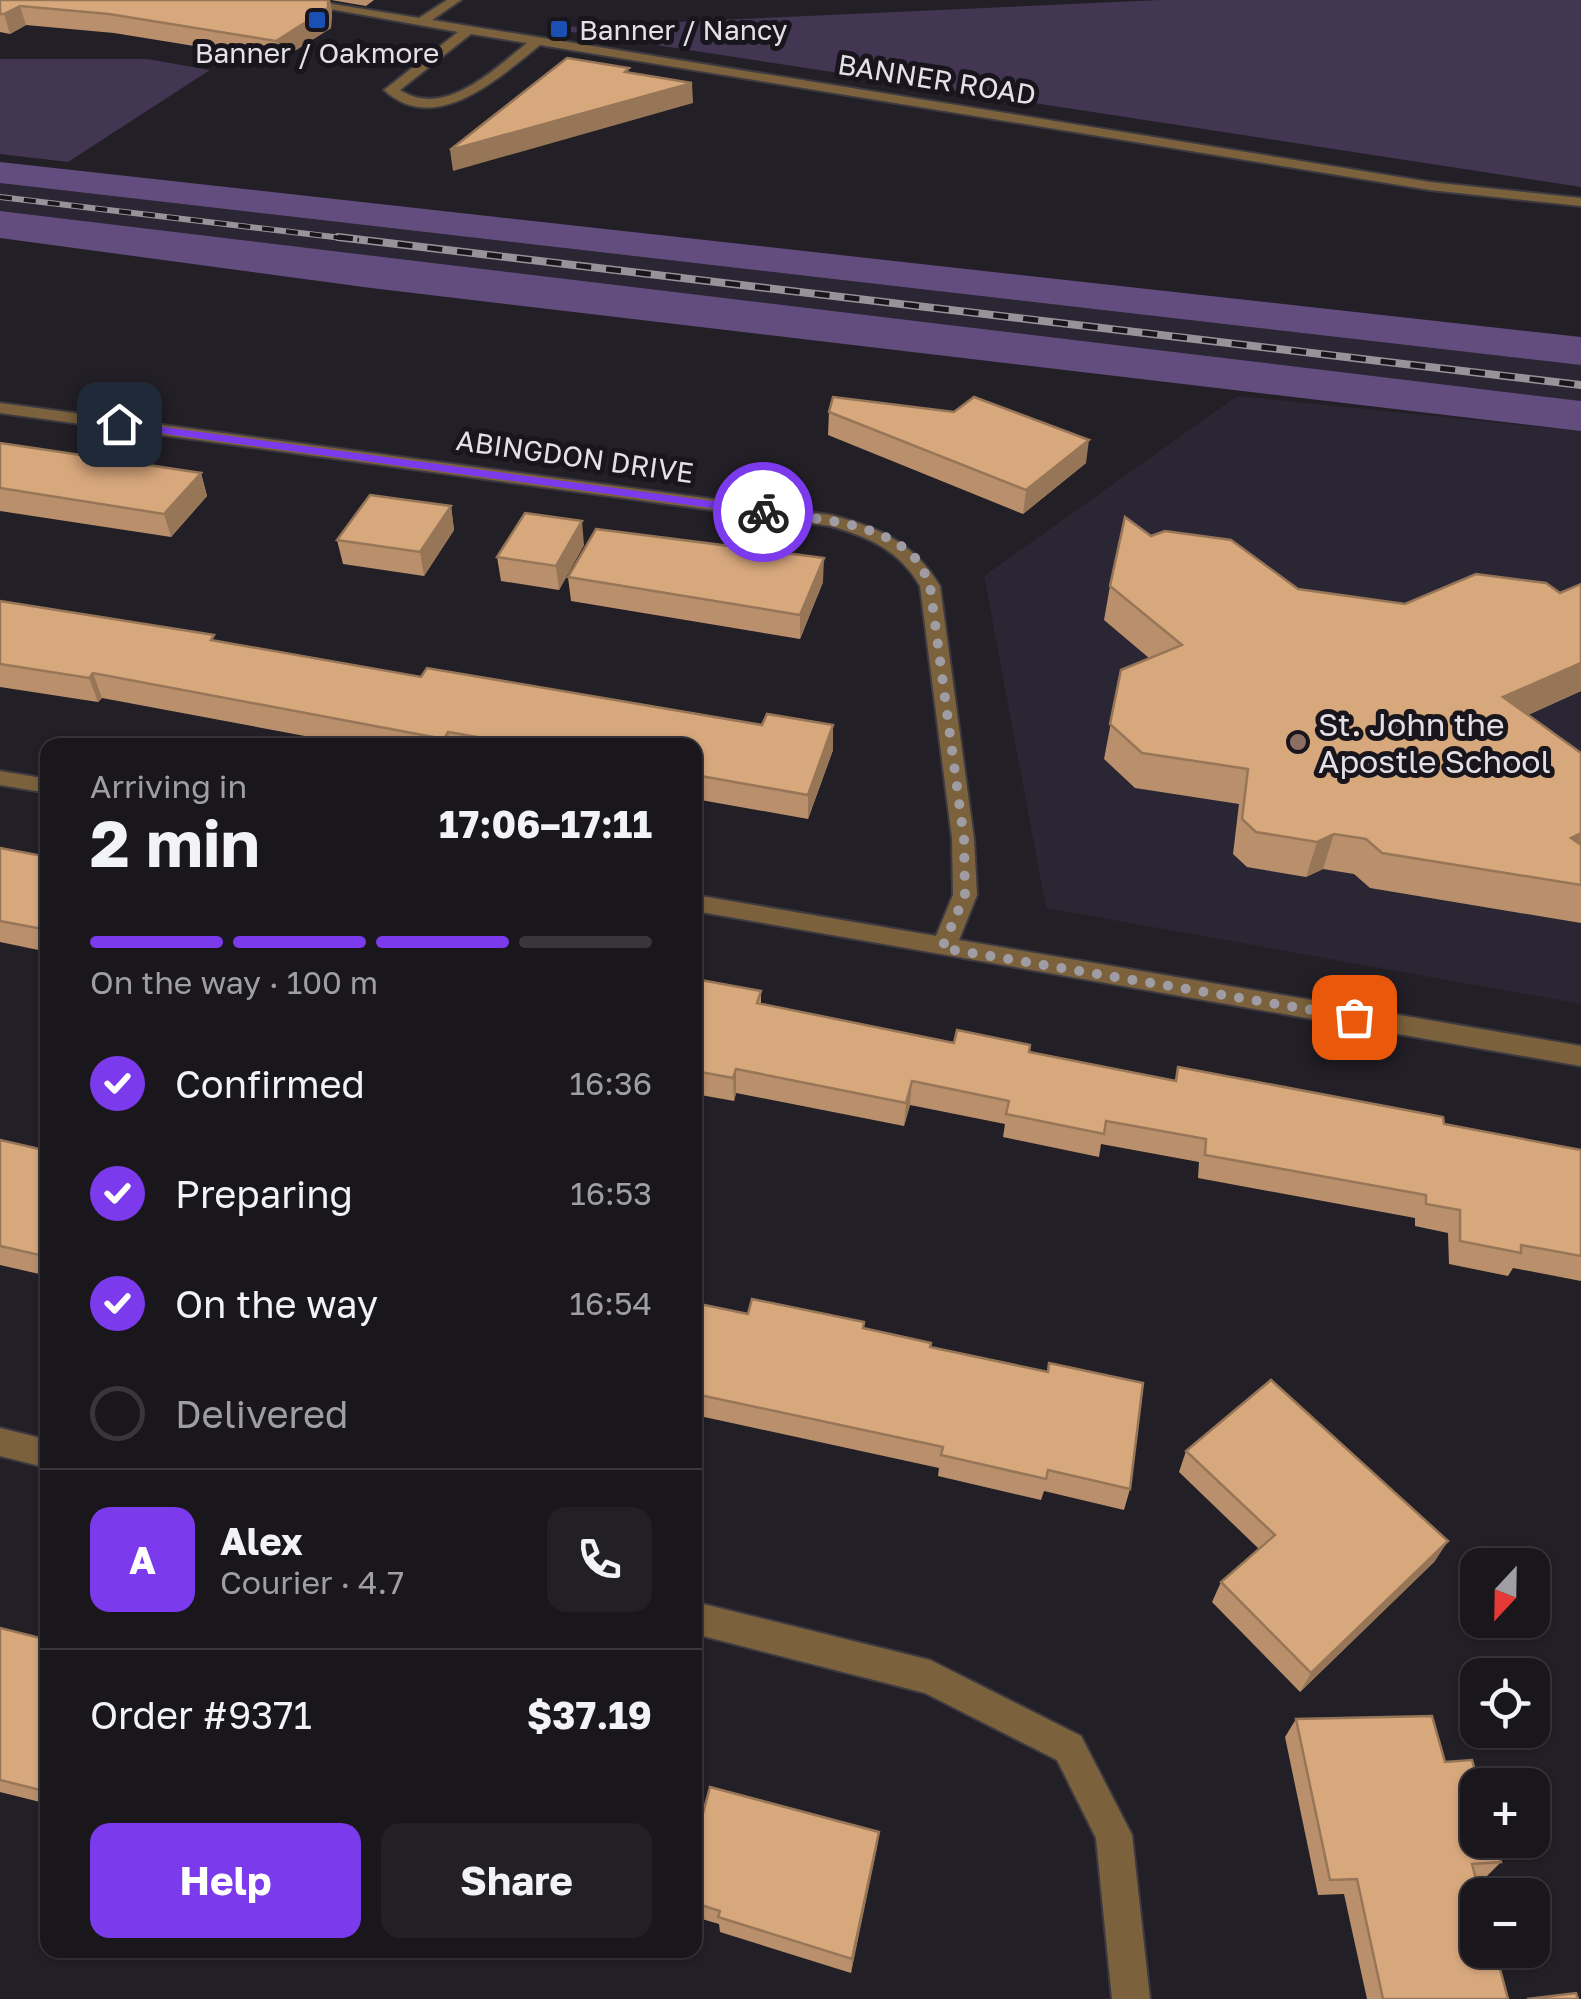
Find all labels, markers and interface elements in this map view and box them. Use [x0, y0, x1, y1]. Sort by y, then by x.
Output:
marker: Banner / Oakmore [306, 9, 328, 31]
place label: Banner / Nancy [579, 13, 788, 46]
marker: Banner / Nancy [548, 18, 570, 40]
place label: Banner / Oakmore [195, 36, 439, 69]
street label: BANNER ROAD [836, 47, 1038, 111]
pin [77, 382, 162, 467]
icon: home [92, 397, 147, 452]
street label: ABINGDON DRIVE [454, 423, 696, 489]
courier [713, 462, 813, 562]
icon: bike [736, 485, 791, 540]
place label: St. John the Apostle School [1318, 705, 1551, 780]
marker: St. John the Apostle School [1287, 731, 1309, 753]
text: Arriving in [90, 767, 247, 805]
text: 17:06–17:11 [439, 801, 652, 846]
text: 2 min [90, 803, 260, 881]
text: On the way · 100 m [90, 963, 378, 1001]
pin [1312, 975, 1397, 1060]
icon: bag [1327, 990, 1382, 1045]
icon: check [90, 1056, 145, 1111]
text: Confirmed [175, 1061, 365, 1106]
text: 16:36 [569, 1064, 652, 1102]
icon: check [90, 1166, 145, 1221]
text: Preparing [175, 1171, 353, 1216]
text: 16:53 [570, 1174, 652, 1212]
icon: check [90, 1276, 145, 1331]
text: On the way [175, 1281, 378, 1326]
text: 16:54 [569, 1284, 652, 1322]
text: Delivered [175, 1391, 348, 1436]
button: phone [547, 1507, 652, 1612]
text: Alex [220, 1518, 303, 1563]
text: A [129, 1537, 156, 1582]
north arrow [1460, 1548, 1550, 1638]
map controls [1460, 1548, 1550, 1968]
text: Courier · 4.7 [220, 1563, 404, 1601]
button: locate [1460, 1658, 1550, 1748]
text: Order #9371 [90, 1692, 312, 1737]
text: $37.19 [527, 1692, 652, 1737]
button: + [1460, 1768, 1550, 1858]
button: Help [90, 1823, 361, 1938]
button: Share [381, 1823, 652, 1938]
button: − [1460, 1878, 1550, 1968]

